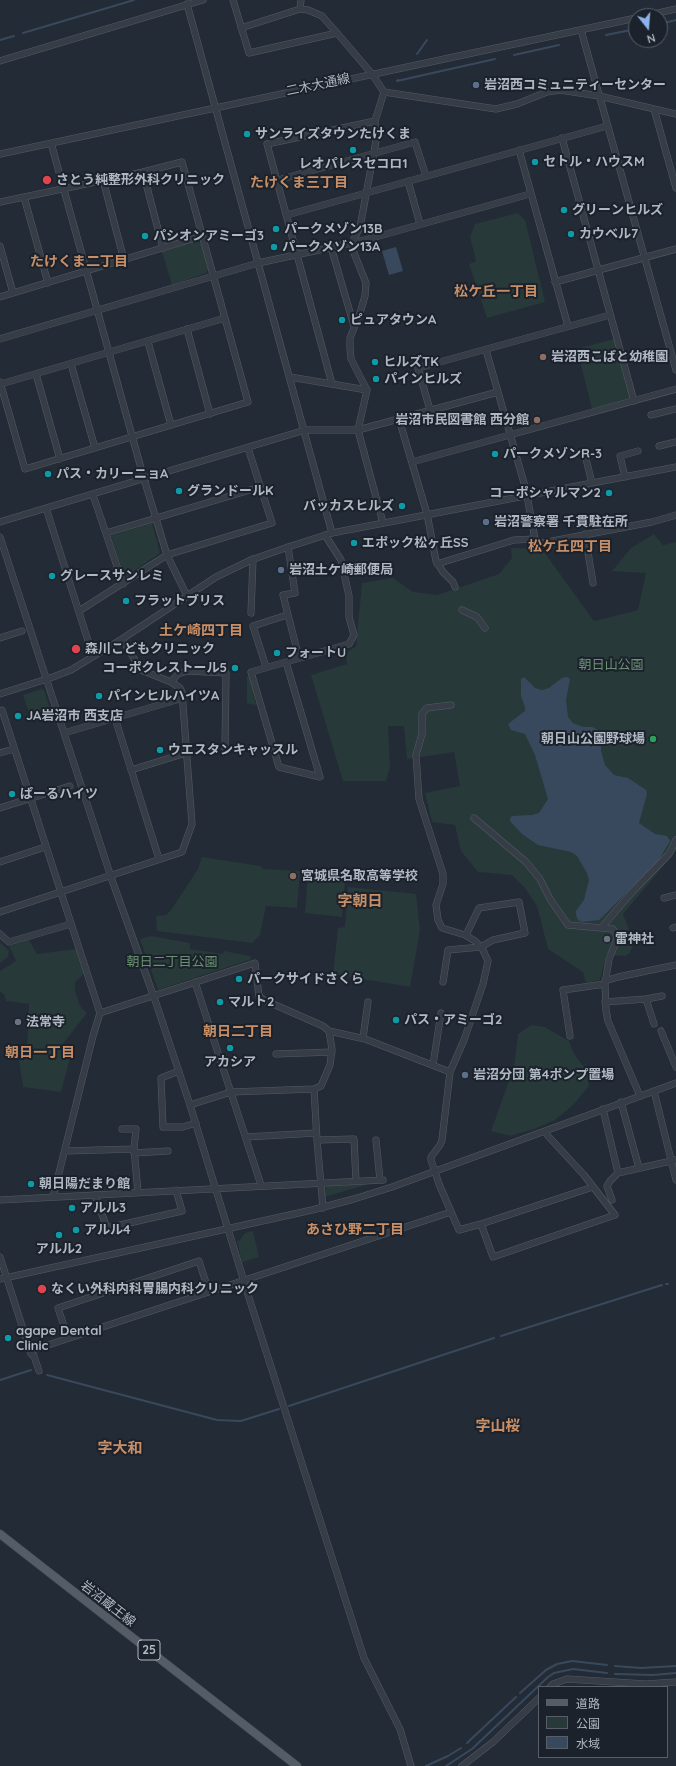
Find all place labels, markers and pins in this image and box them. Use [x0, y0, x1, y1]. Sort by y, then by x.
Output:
place label: 岩沼西コミュニティーセンター [484, 77, 666, 93]
marker: 岩沼西コミュニティーセンター [471, 80, 481, 90]
place label: サンライズタウンたけくま [255, 126, 411, 142]
marker: サンライズタウンたけくま [242, 129, 252, 139]
marker: レオパレスセコロ1 [348, 145, 358, 155]
place label: セトル・ハウスM [543, 154, 645, 170]
place label: レオパレスセコロ1 [298, 156, 408, 172]
marker: セトル・ハウスM [530, 157, 540, 167]
place label: さとう純整形外科クリニック [56, 172, 225, 188]
marker: さとう純整形外科クリニック [41, 174, 53, 186]
place label: グリーンヒルズ [572, 202, 663, 218]
marker: グリーンヒルズ [559, 205, 569, 215]
place label: パークメゾン13B [284, 221, 383, 237]
marker: パークメゾン13B [271, 224, 281, 234]
place label: カウベル7 [579, 226, 638, 242]
place label: パシオンアミーゴ3 [153, 228, 264, 244]
marker: カウベル7 [566, 229, 576, 239]
marker: パシオンアミーゴ3 [140, 231, 150, 241]
place label: パークメゾン13A [282, 239, 380, 255]
marker: パークメゾン13A [269, 242, 279, 252]
place label: ピュアタウンA [350, 312, 436, 328]
marker: ピュアタウンA [337, 315, 347, 325]
place label: 岩沼西こばと幼稚園 [551, 349, 668, 365]
marker: 岩沼西こばと幼稚園 [538, 352, 548, 362]
place label: ヒルズTK [383, 354, 439, 370]
marker: ヒルズTK [370, 357, 380, 367]
place label: パインヒルズ [384, 371, 462, 387]
marker: パインヒルズ [371, 374, 381, 384]
place label: 岩沼市民図書館 西分館 [395, 412, 529, 428]
marker: 岩沼市民図書館 西分館 [532, 415, 542, 425]
place label: パークメゾンR-3 [503, 446, 602, 462]
marker: パークメゾンR-3 [490, 449, 500, 459]
place label: パス・カリーニョA [56, 466, 168, 482]
marker: パス・カリーニョA [43, 469, 53, 479]
place label: グランドールK [187, 483, 274, 499]
place label: コーポシャルマン2 [490, 485, 601, 501]
marker: グランドールK [174, 486, 184, 496]
marker: コーポシャルマン2 [604, 488, 614, 498]
place label: バッカスヒルズ [303, 498, 394, 514]
marker: バッカスヒルズ [397, 501, 407, 511]
place label: 岩沼警察署 千貫駐在所 [494, 514, 628, 530]
marker: 岩沼警察署 千貫駐在所 [481, 517, 491, 527]
place label: エポック松ヶ丘SS [362, 535, 469, 551]
marker: エポック松ヶ丘SS [349, 538, 359, 548]
place label: 岩沼土ケ崎郵便局 [289, 562, 393, 578]
marker: 岩沼土ケ崎郵便局 [276, 565, 286, 575]
place label: グレースサンレミ [60, 568, 164, 584]
marker: グレースサンレミ [47, 571, 57, 581]
place label: フラットブリス [134, 593, 225, 609]
marker: フラットブリス [121, 596, 131, 606]
place label: 森川こどもクリニック [85, 641, 215, 657]
marker: 森川こどもクリニック [70, 643, 82, 655]
place label: フォートU [285, 645, 346, 661]
marker: フォートU [272, 648, 282, 658]
place label: コーポクレストール5 [103, 660, 227, 676]
marker: コーポクレストール5 [230, 663, 240, 673]
place label: パインヒルハイツA [107, 688, 219, 704]
marker: パインヒルハイツA [94, 691, 104, 701]
place label: JA岩沼市 西支店 [26, 708, 123, 724]
marker: JA岩沼市 西支店 [13, 711, 23, 721]
place label: 朝日山公園野球場 [541, 731, 645, 747]
marker: 朝日山公園野球場 [648, 734, 658, 744]
place label: ウエスタンキャッスル [168, 742, 298, 758]
marker: ウエスタンキャッスル [155, 745, 165, 755]
place label: ぱーるハイツ [20, 786, 98, 802]
marker: ぱーるハイツ [7, 789, 17, 799]
place label: 宮城県名取高等学校 [301, 868, 418, 884]
marker: 宮城県名取高等学校 [288, 871, 298, 881]
place label: 雷神社 [615, 931, 654, 947]
marker: 雷神社 [602, 934, 612, 944]
place label: パークサイドさくら [247, 971, 364, 987]
marker: パークサイドさくら [234, 974, 244, 984]
place label: マルト2 [228, 994, 274, 1010]
marker: マルト2 [215, 997, 225, 1007]
place label: パス・アミーゴ2 [404, 1012, 502, 1028]
place label: 法常寺 [26, 1014, 65, 1030]
marker: パス・アミーゴ2 [391, 1015, 401, 1025]
marker: 法常寺 [13, 1017, 23, 1027]
marker: アカシア [225, 1043, 235, 1053]
place label: アカシア [204, 1054, 256, 1070]
place label: 岩沼分団 第4ポンプ置場 [473, 1067, 614, 1083]
marker: 岩沼分団 第4ポンプ置場 [460, 1070, 470, 1080]
place label: 朝日陽だまり館 [39, 1176, 130, 1192]
marker: 朝日陽だまり館 [26, 1179, 36, 1189]
place label: アルル3 [80, 1200, 126, 1216]
marker: アルル3 [67, 1203, 77, 1213]
place label: アルル4 [84, 1222, 131, 1238]
marker: アルル4 [71, 1225, 81, 1235]
marker: アルル2 [54, 1230, 64, 1240]
place label: アルル2 [36, 1241, 82, 1257]
place label: なくい外科内科胃腸内科クリニック [51, 1281, 259, 1297]
marker: なくい外科内科胃腸内科クリニック [36, 1283, 48, 1295]
place label: agape Dental Clinic [16, 1323, 102, 1354]
marker: agape Dental Clinic [3, 1333, 13, 1343]

